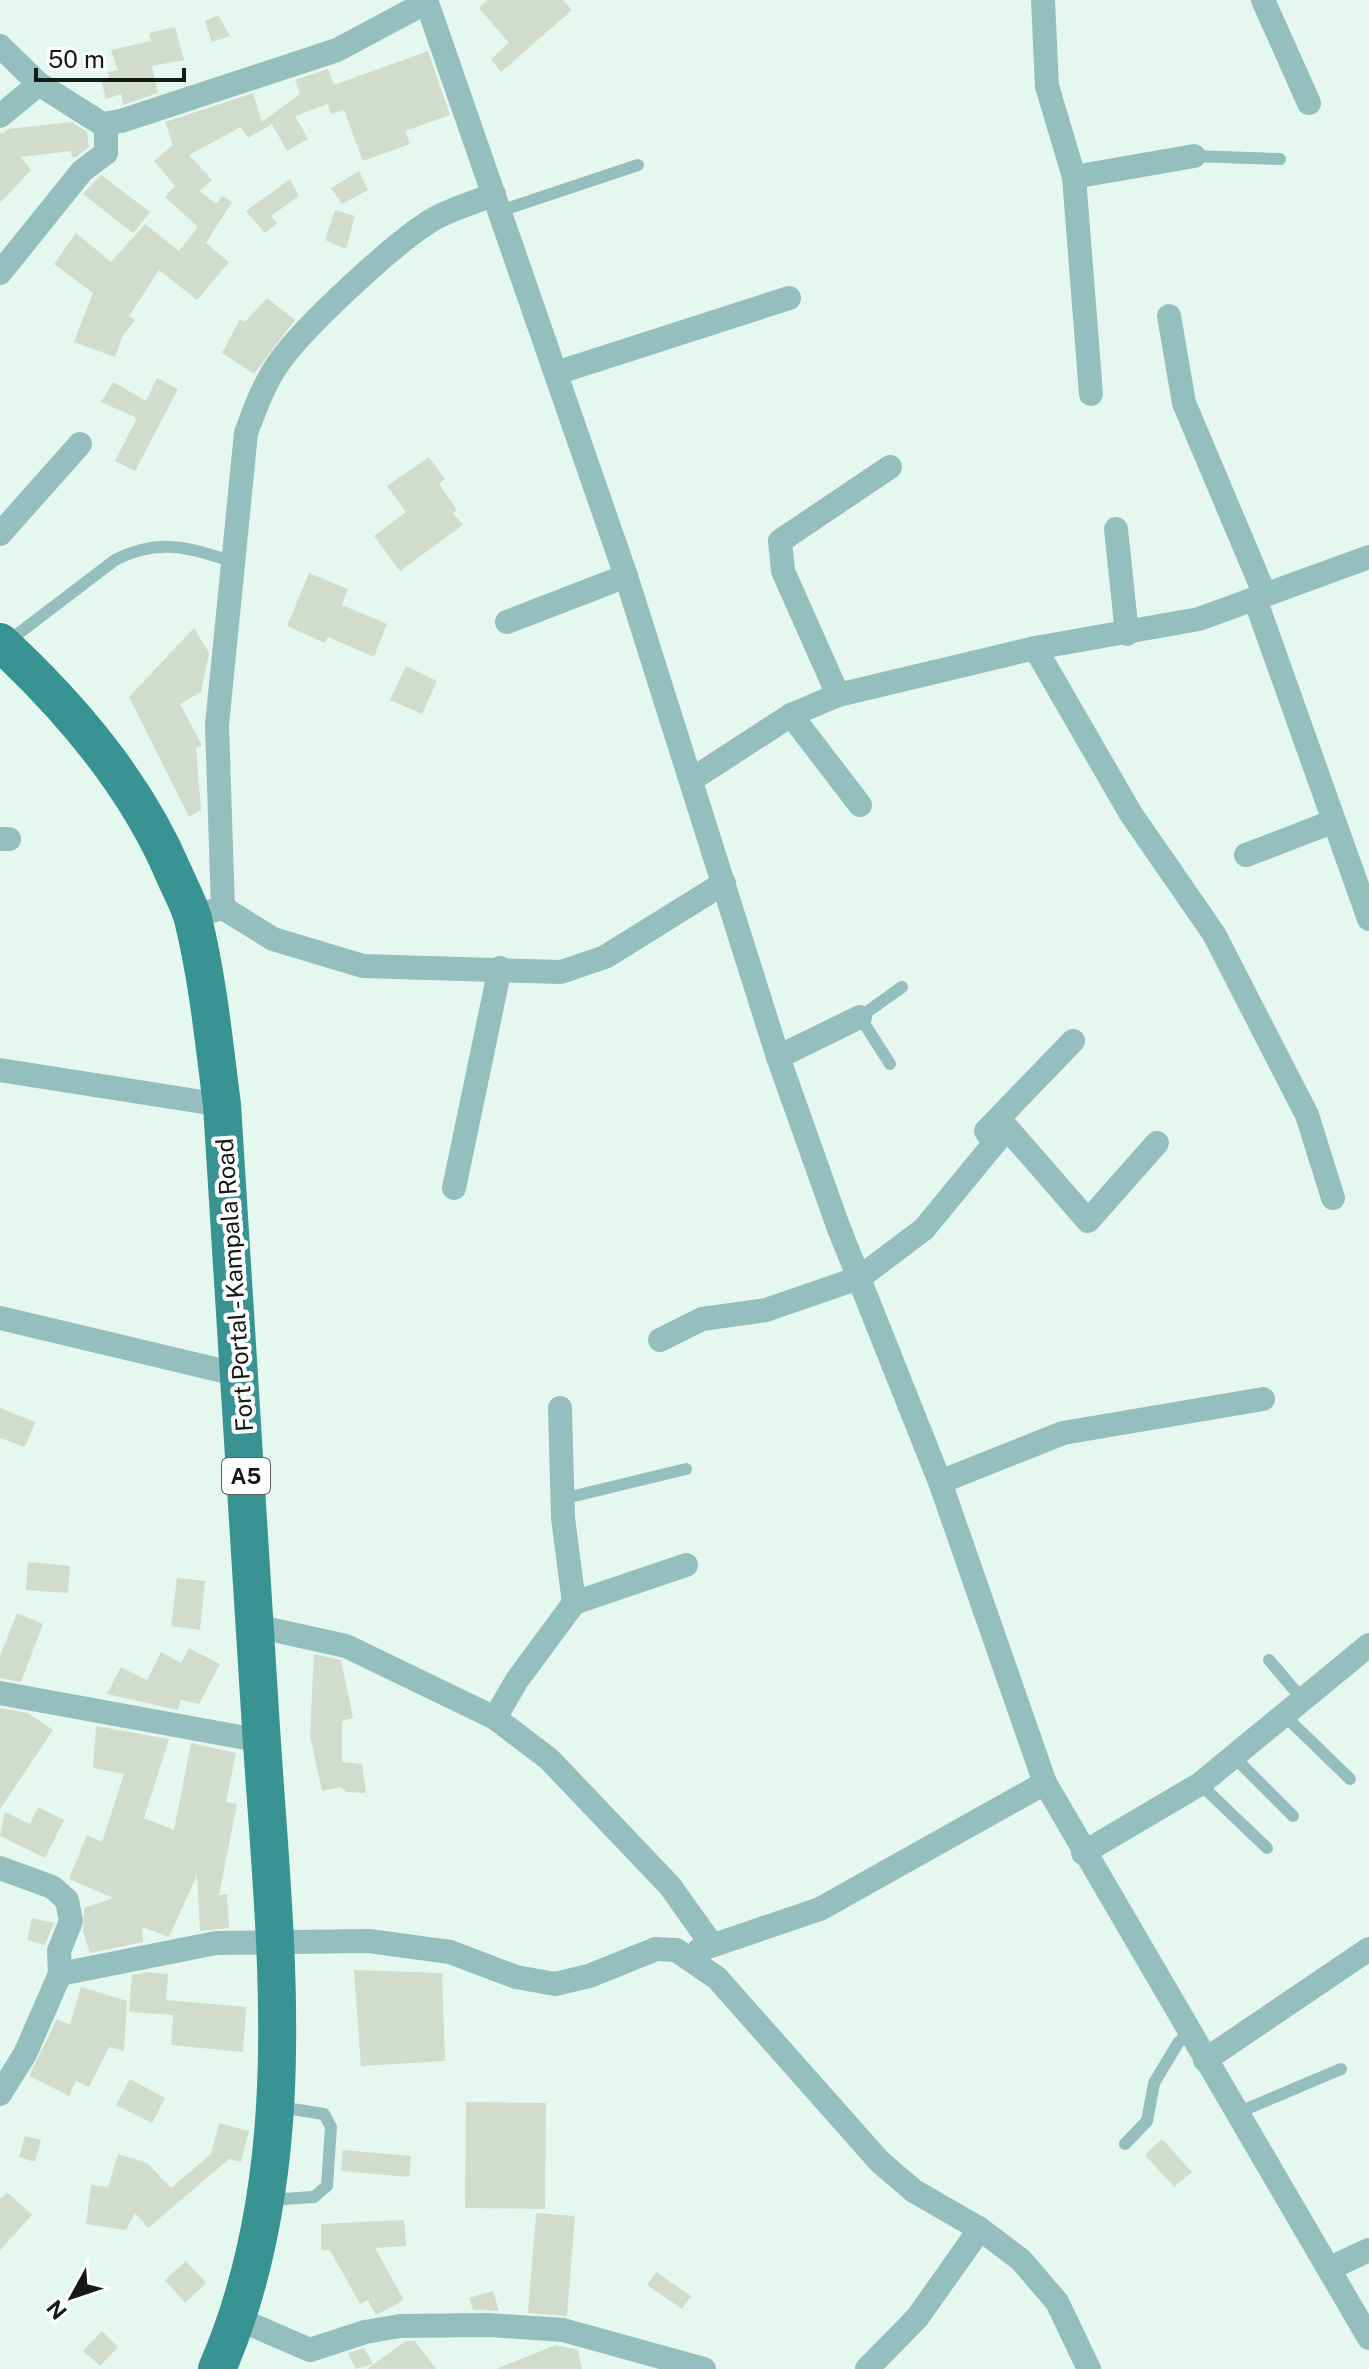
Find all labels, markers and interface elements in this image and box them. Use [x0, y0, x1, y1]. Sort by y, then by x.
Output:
scale bar [36, 32, 184, 82]
text: 50 m [48, 45, 105, 73]
street label: Fort Portal - Kampala Road [210, 1137, 258, 1433]
road number: A5 [222, 1458, 270, 1494]
north arrow [32, 2257, 112, 2337]
text: N [41, 2295, 72, 2325]

